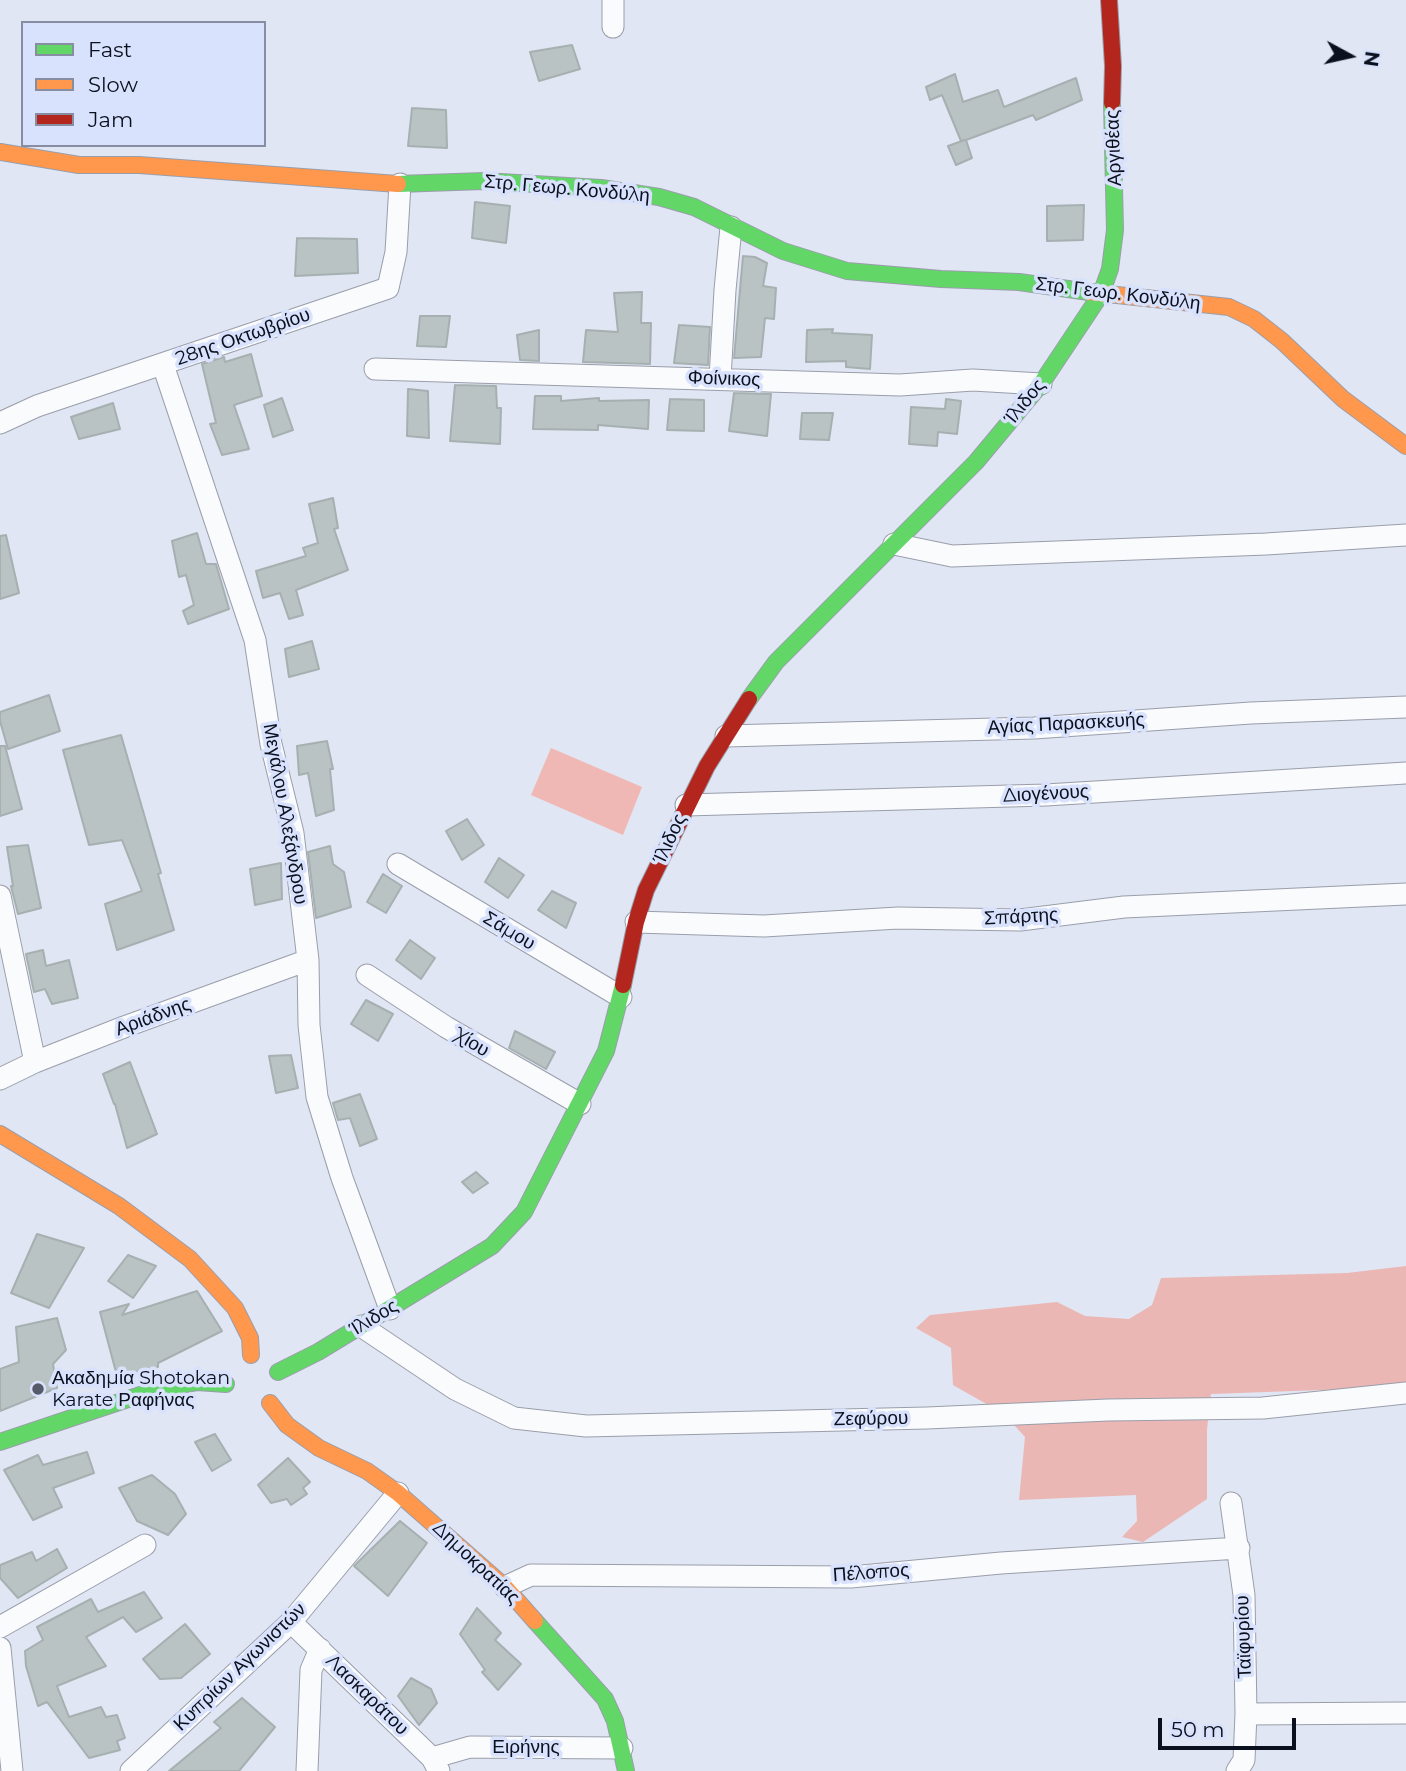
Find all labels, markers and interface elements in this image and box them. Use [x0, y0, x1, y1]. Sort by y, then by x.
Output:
legend [21, 21, 266, 147]
north arrow [1315, 21, 1385, 91]
text: Fast [88, 37, 132, 62]
text: N [1359, 50, 1384, 68]
text: Slow [88, 72, 138, 97]
text: Jam [88, 107, 133, 132]
street label: Αργιθέας [1101, 109, 1127, 187]
street label: Στρ. Γεωρ. Κονδύλη [483, 170, 651, 208]
street label: Στρ. Γεωρ. Κονδύλη [1034, 273, 1202, 315]
street label: 28ης Οκτωβρίου [173, 303, 313, 371]
street label: Φοίνικος [687, 366, 761, 392]
street label: Ίλιδος [1000, 375, 1050, 429]
street label: Αγίας Παρασκευής [987, 708, 1145, 740]
street label: Μεγάλου Αλεξάνδρου [258, 722, 312, 906]
street label: Διογένους [1002, 780, 1090, 808]
street label: Ίλιδος [649, 811, 691, 867]
street label: Σπάρτης [983, 904, 1059, 930]
street label: Σάμου [479, 907, 539, 955]
street label: Αριάδνης [112, 993, 194, 1041]
street label: Χίου [451, 1024, 493, 1062]
street label: Ίλιδος [346, 1295, 402, 1341]
place label: Ακαδημία Shotokan Karate Ραφήνας [52, 1367, 230, 1411]
marker: Ακαδημία Shotokan Karate Ραφήνας [30, 1381, 46, 1397]
street label: Ζεφύρου [834, 1407, 908, 1431]
street label: Δημοκρατίας [428, 1517, 524, 1609]
street label: Πέλοπος [832, 1559, 910, 1587]
street label: Ταϊφυρίου [1231, 1595, 1257, 1679]
street label: Κυπρίων Αγωνιστών [169, 1598, 311, 1736]
street label: Λασκαράτου [321, 1650, 413, 1740]
scale bar [1161, 1704, 1299, 1748]
text: 50 m [1171, 1717, 1225, 1742]
street label: Ειρήνης [492, 1736, 560, 1758]

